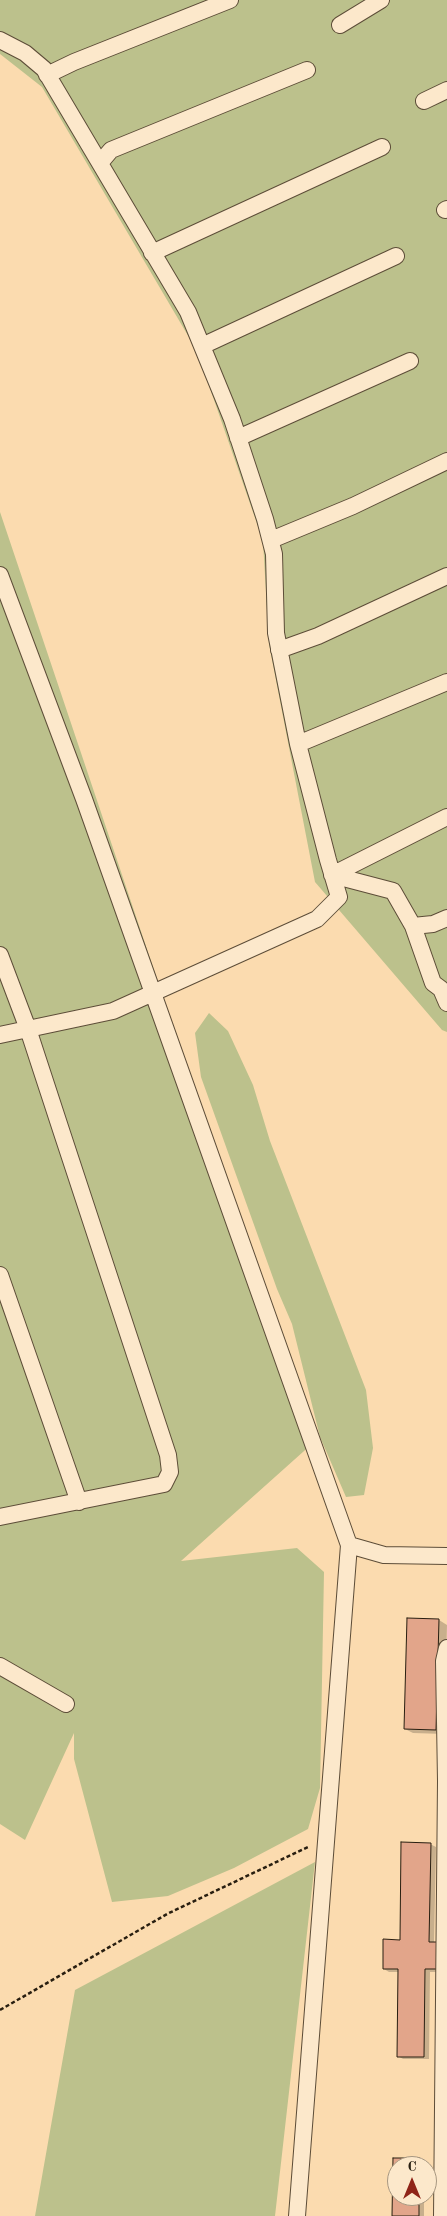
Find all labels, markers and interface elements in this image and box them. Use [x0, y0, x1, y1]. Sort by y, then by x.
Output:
north arrow [387, 2156, 437, 2206]
text: С [407, 2160, 417, 2174]

